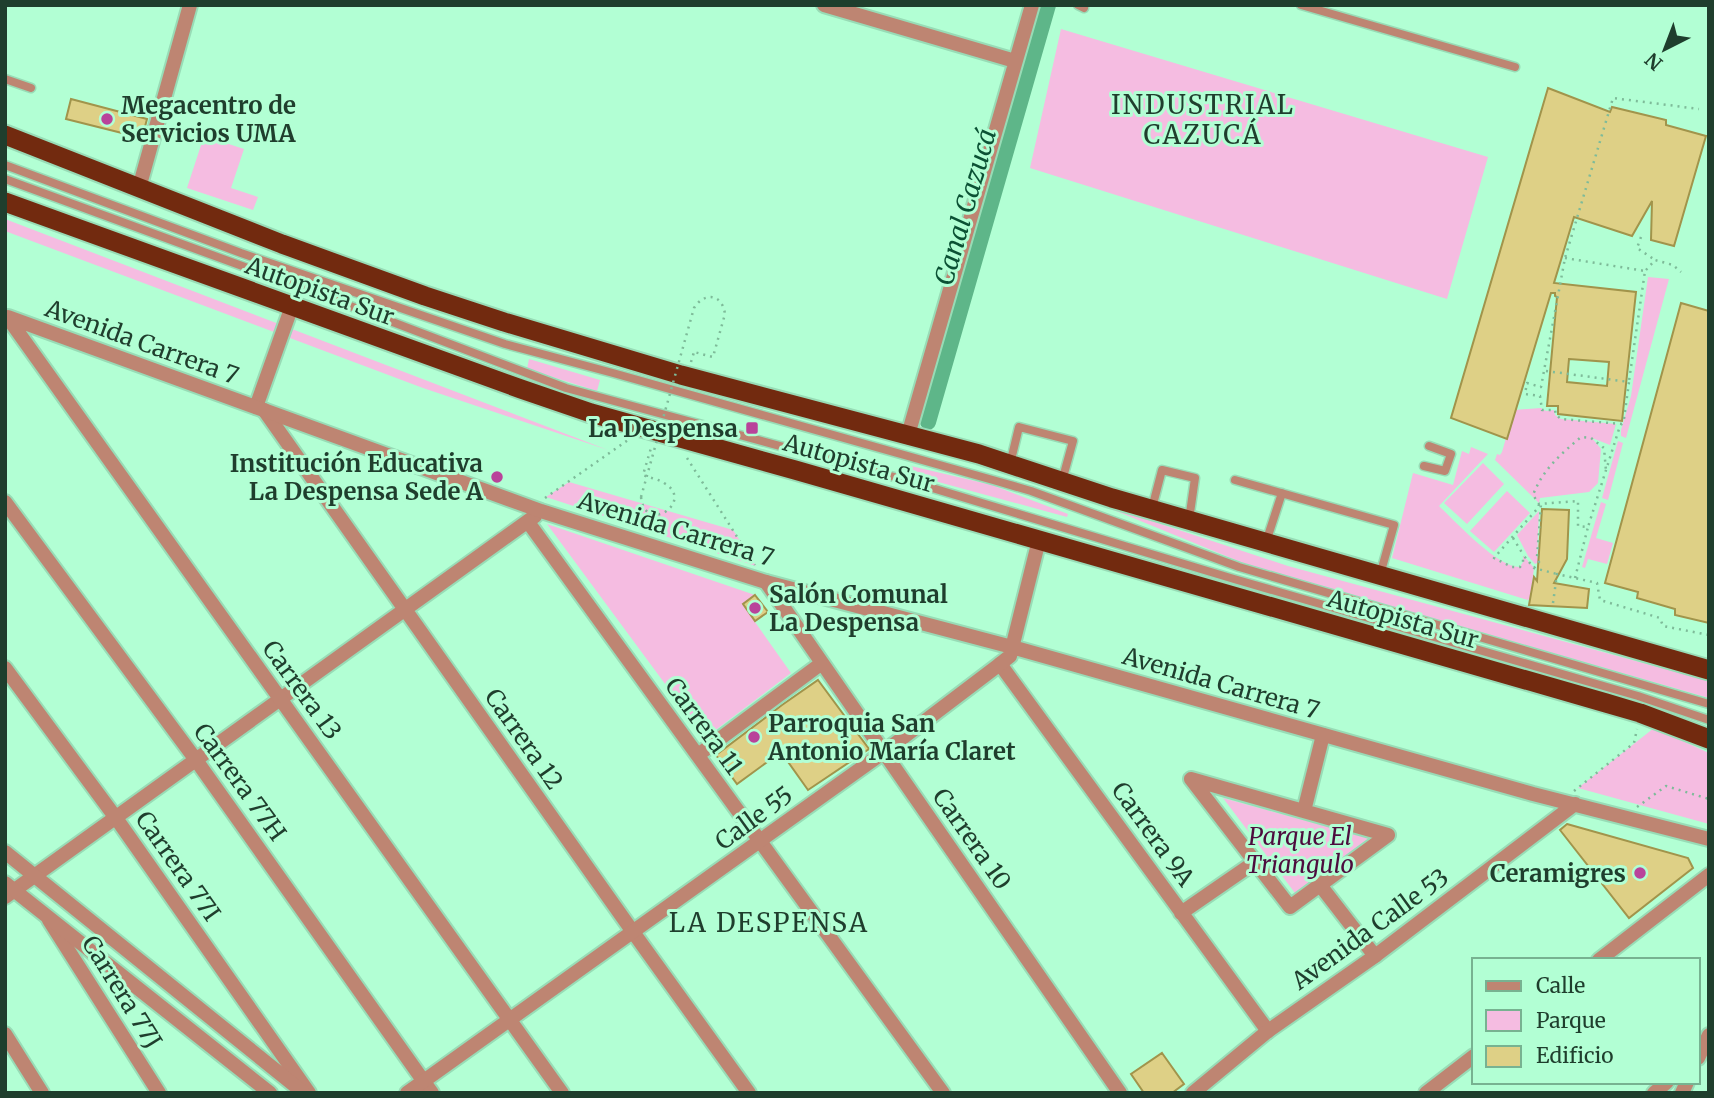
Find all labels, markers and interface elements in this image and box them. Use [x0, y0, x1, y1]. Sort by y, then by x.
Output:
north arrow [1630, 14, 1700, 84]
text: N [1640, 48, 1667, 76]
district label: INDUSTRIAL CAZUCÁ [1111, 88, 1295, 151]
place label: Megacentro de Servicios UMA [121, 90, 297, 149]
marker: Megacentro de Servicios UMA [99, 111, 115, 127]
water label: Canal Cazucá [927, 125, 1003, 289]
street label: Autopista Sur [240, 249, 399, 332]
street label: Avenida Carrera 7 [40, 292, 243, 391]
place label: La Despensa [588, 413, 738, 444]
marker: La Despensa [744, 420, 760, 436]
street label: Autopista Sur [779, 426, 938, 499]
place label: Institución Educativa La Despensa Sede A [230, 448, 484, 507]
marker: Institución Educativa La Despensa Sede A [489, 469, 505, 485]
street label: Avenida Carrera 7 [573, 484, 778, 574]
place label: Salón Comunal La Despensa [769, 579, 948, 638]
street label: Autopista Sur [1323, 582, 1482, 655]
marker: Salón Comunal La Despensa [747, 600, 763, 616]
street label: Carrera 13 [256, 634, 348, 746]
street label: Avenida Carrera 7 [1118, 640, 1323, 726]
street label: Carrera 11 [658, 671, 750, 781]
street label: Carrera 12 [478, 682, 570, 796]
place label: Parroquia San Antonio María Claret [767, 708, 1016, 767]
street label: Carrera 77H [187, 717, 293, 847]
marker: Parroquia San Antonio María Claret [746, 729, 762, 745]
street label: Carrera 9A [1105, 776, 1202, 893]
street label: Calle 55 [709, 779, 799, 857]
street label: Carrera 10 [926, 782, 1018, 896]
street label: Carrera 77I [129, 805, 227, 927]
park label: Parque El Triangulo [1246, 821, 1354, 880]
place label: Ceramigres [1490, 858, 1626, 889]
street label: Avenida Calle 53 [1285, 862, 1455, 997]
marker: Ceramigres [1632, 865, 1648, 881]
district label: LA DESPENSA [669, 906, 869, 939]
street label: Carrera 77J [75, 930, 169, 1054]
legend [1472, 958, 1700, 1084]
text: Calle [1536, 972, 1585, 999]
text: Parque [1536, 1007, 1606, 1034]
text: Edificio [1536, 1042, 1613, 1069]

